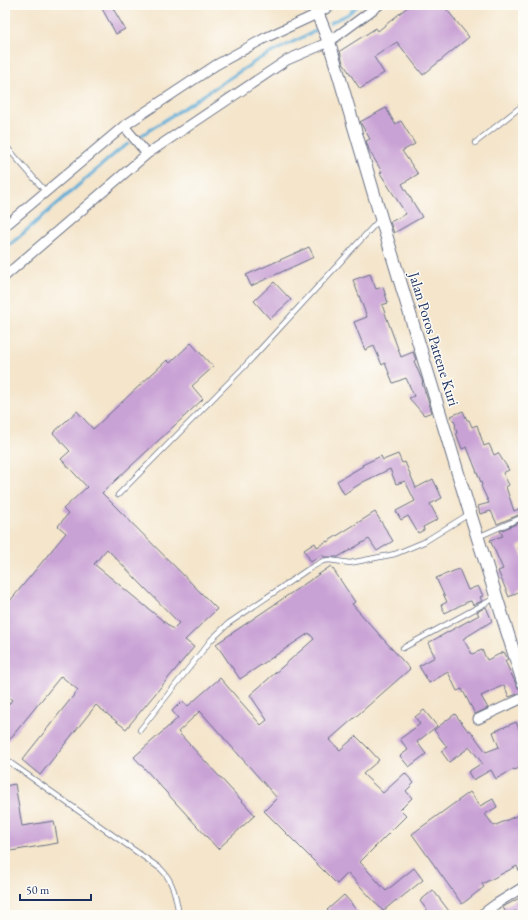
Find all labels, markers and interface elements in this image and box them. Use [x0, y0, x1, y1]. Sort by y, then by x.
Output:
street label: Jalan Poros Pattene Kuri [404, 268, 464, 408]
scale bar [20, 876, 91, 902]
text: 50 m [26, 882, 50, 898]

